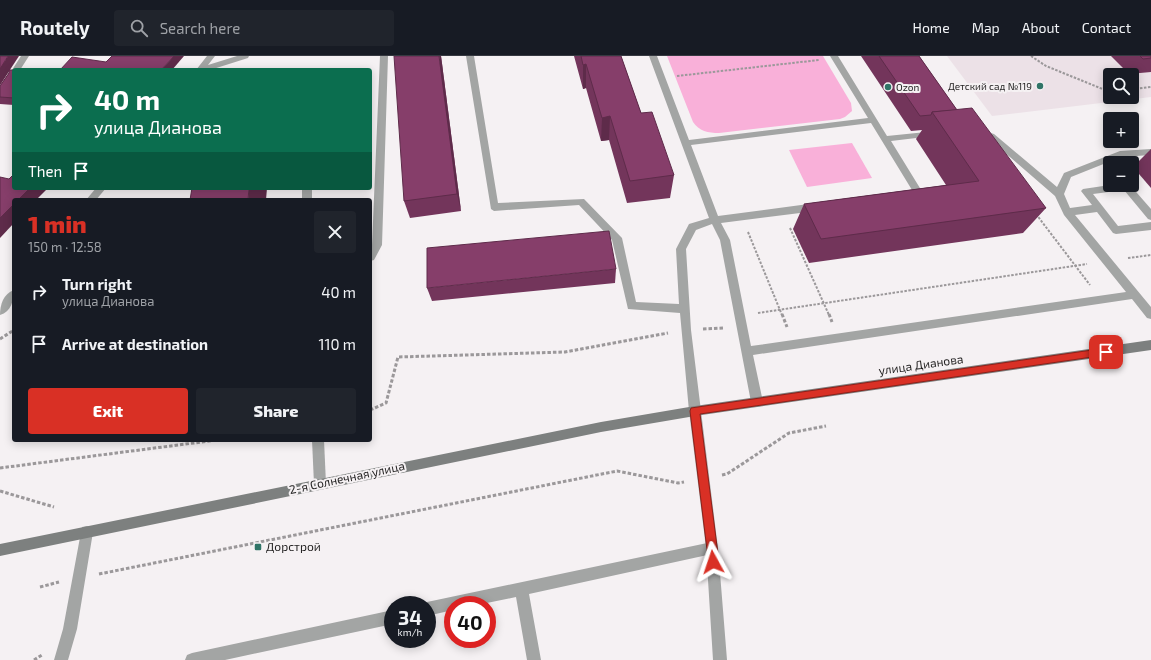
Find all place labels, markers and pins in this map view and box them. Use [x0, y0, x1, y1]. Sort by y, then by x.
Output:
place label: Детский сад №119 [948, 80, 1032, 92]
place label: Ozon [896, 81, 919, 93]
marker: Детский сад №119 [1035, 81, 1045, 91]
marker: Ozon [883, 82, 893, 92]
pin [1089, 335, 1123, 369]
place label: Дорстрой [266, 539, 321, 553]
marker: Дорстрой [253, 542, 263, 552]

